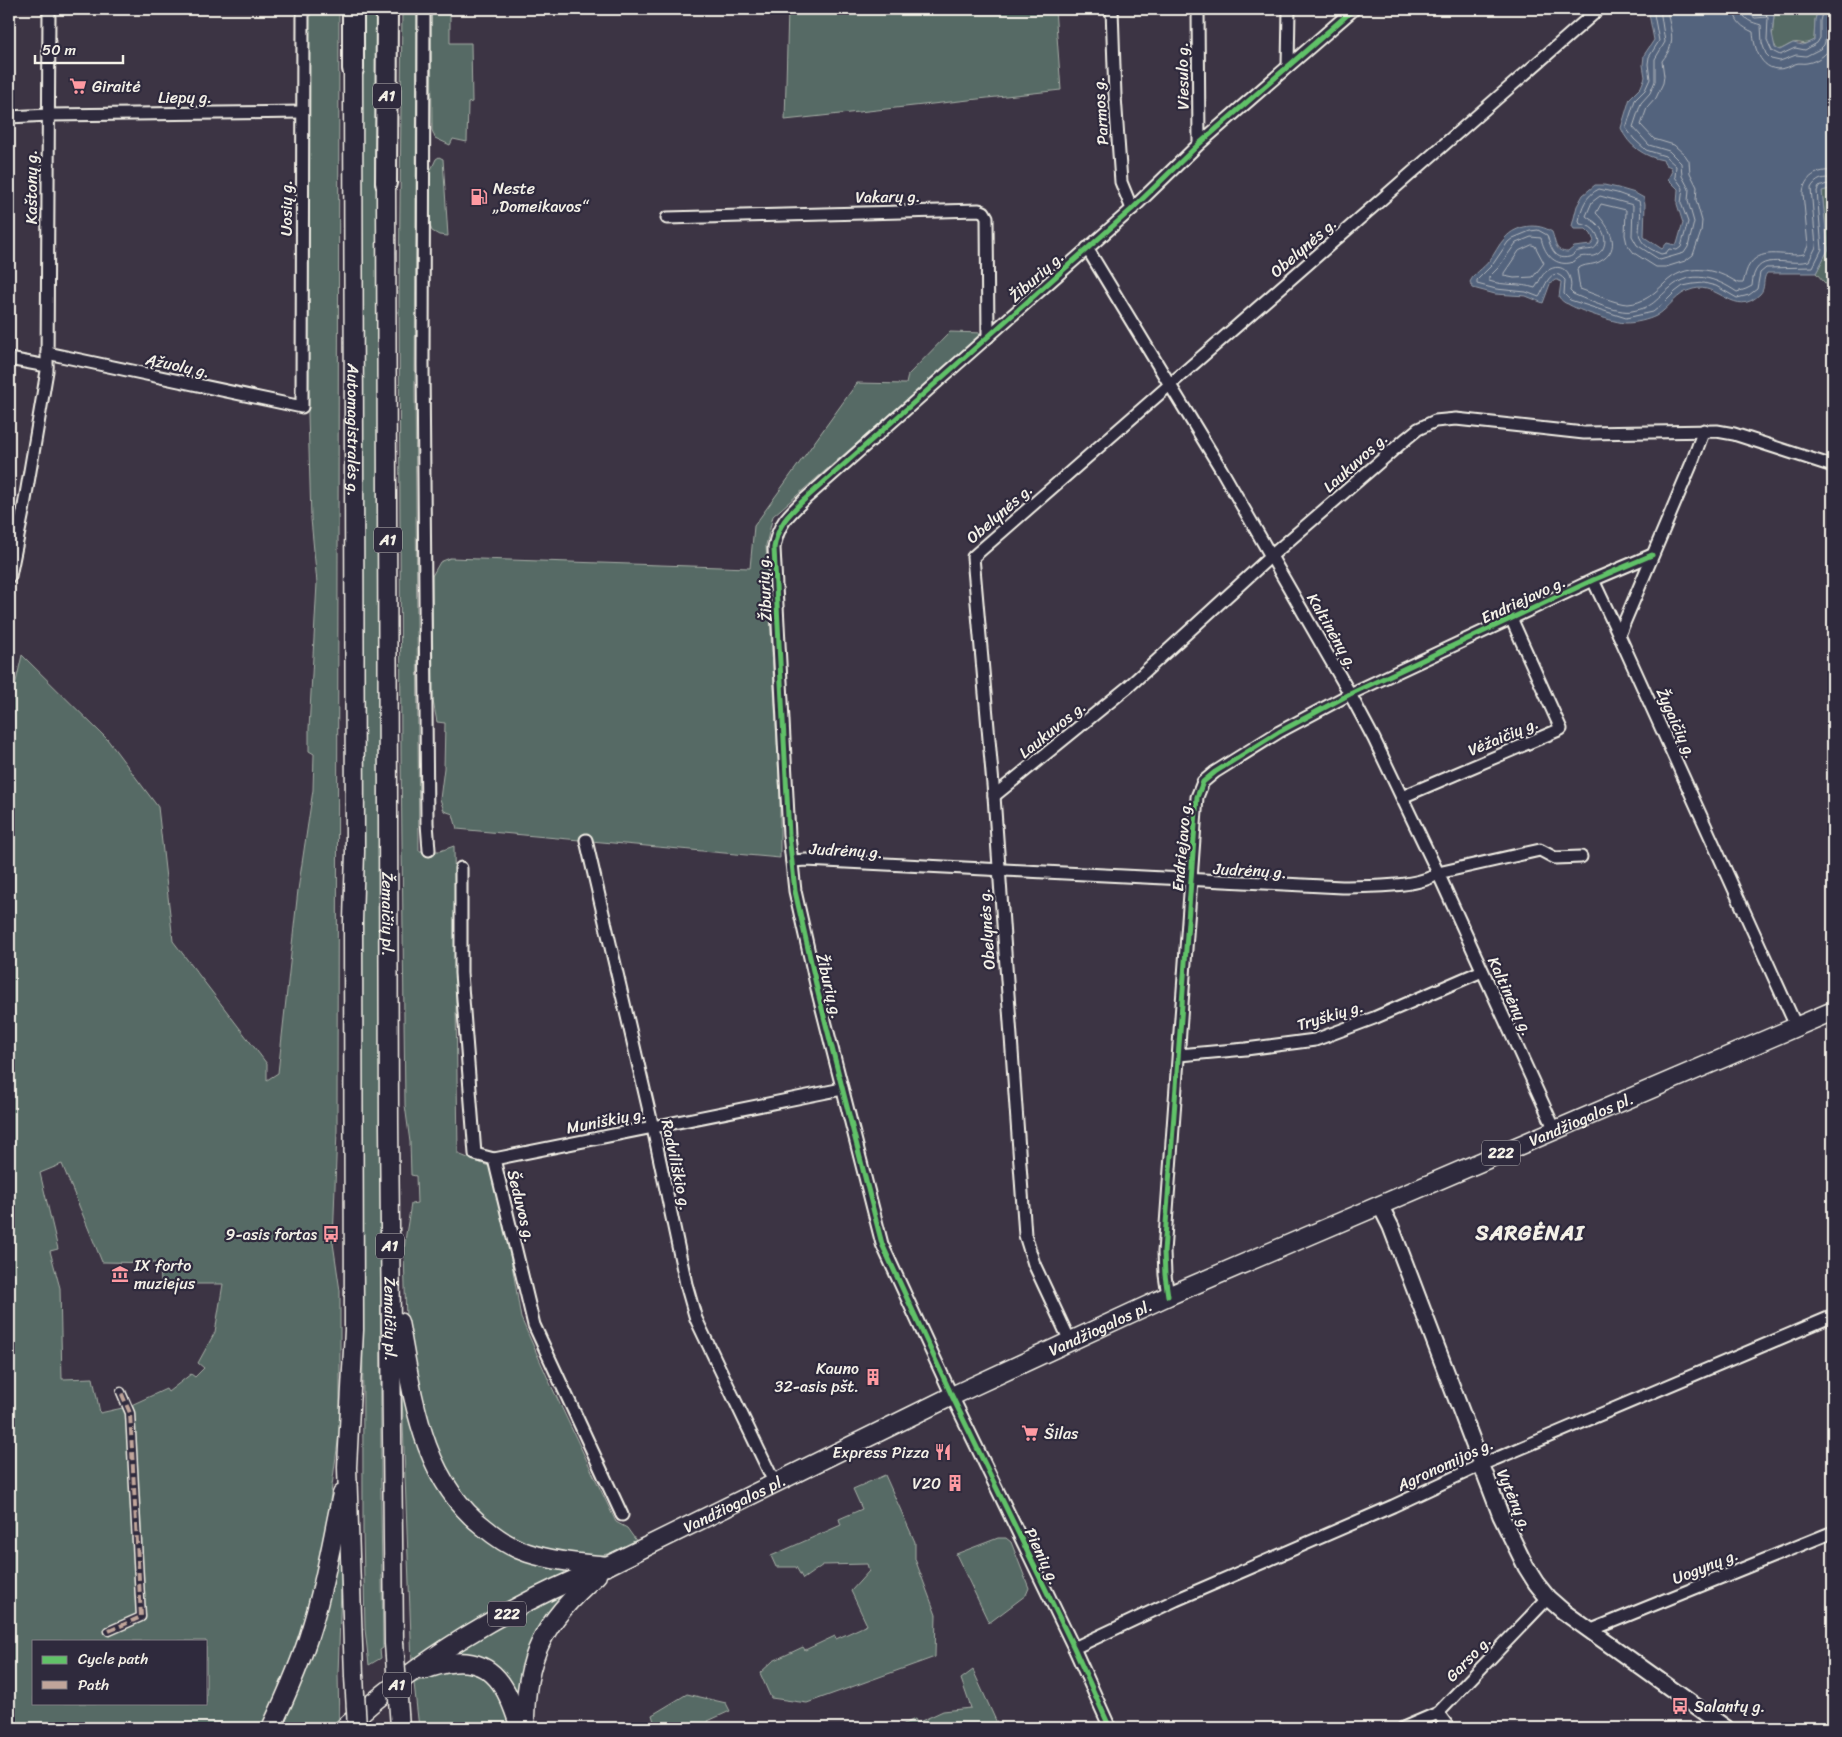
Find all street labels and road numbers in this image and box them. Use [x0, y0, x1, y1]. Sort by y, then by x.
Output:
street label: Viesulo g. [1167, 42, 1198, 110]
street label: Parmos g. [1084, 76, 1117, 146]
street label: Liepų g. [158, 83, 212, 112]
road number: A1 [373, 84, 401, 108]
street label: Kaštonų g. [17, 150, 46, 224]
street label: Uosių g. [272, 180, 301, 236]
street label: Vakarų g. [855, 181, 921, 212]
street label: Obelynės g. [1263, 210, 1344, 285]
street label: Žiburių g. [1002, 243, 1071, 310]
street label: Ąžuolų g. [142, 344, 213, 386]
street label: Automagistralės g. [339, 362, 368, 497]
street label: Laukuvos g. [1316, 425, 1395, 500]
street label: Obelynės g. [959, 476, 1040, 551]
road number: A1 [374, 528, 402, 552]
street label: Žiburių g. [748, 554, 781, 622]
street label: Endriejavo g. [1476, 567, 1571, 632]
street label: Kaltinėnų g. [1299, 587, 1366, 675]
street label: Žygaičių g. [1648, 683, 1705, 764]
street label: Laukuvos g. [1012, 693, 1093, 766]
street label: Vėžaičių g. [1463, 709, 1543, 764]
street label: Endriejavo g. [1163, 799, 1200, 893]
street label: Judrėnų g. [807, 834, 884, 867]
street label: Judrėnų g. [1211, 854, 1288, 887]
street label: Žemaičių pl. [373, 872, 402, 956]
street label: Obelynės g. [969, 887, 1004, 971]
street label: Žiburių g. [807, 950, 852, 1022]
street label: Kaltinėnų g. [1479, 952, 1542, 1041]
street label: Tryškių g. [1293, 992, 1367, 1039]
street label: Vandžiogalos pl. [1524, 1084, 1638, 1155]
street label: Muniškių g. [564, 1099, 648, 1142]
street label: Radviliškio g. [653, 1117, 700, 1213]
road number: 222 [1482, 1140, 1520, 1166]
street label: Šeduvos g. [498, 1167, 545, 1246]
road number: A1 [376, 1234, 404, 1258]
street label: Žemaičių pl. [375, 1276, 405, 1361]
street label: Vandžiogalos pl. [1044, 1291, 1157, 1364]
street label: Agronomijos g. [1391, 1429, 1498, 1500]
street label: Vytėnų g. [1488, 1464, 1541, 1536]
street label: Vandžiogalos pl. [678, 1466, 791, 1541]
street label: Pienių g. [1016, 1522, 1069, 1590]
street label: Uogynų g. [1668, 1540, 1743, 1593]
road number: 222 [488, 1602, 526, 1626]
street label: Garso g. [1438, 1628, 1499, 1689]
road number: A1 [383, 1672, 411, 1698]

